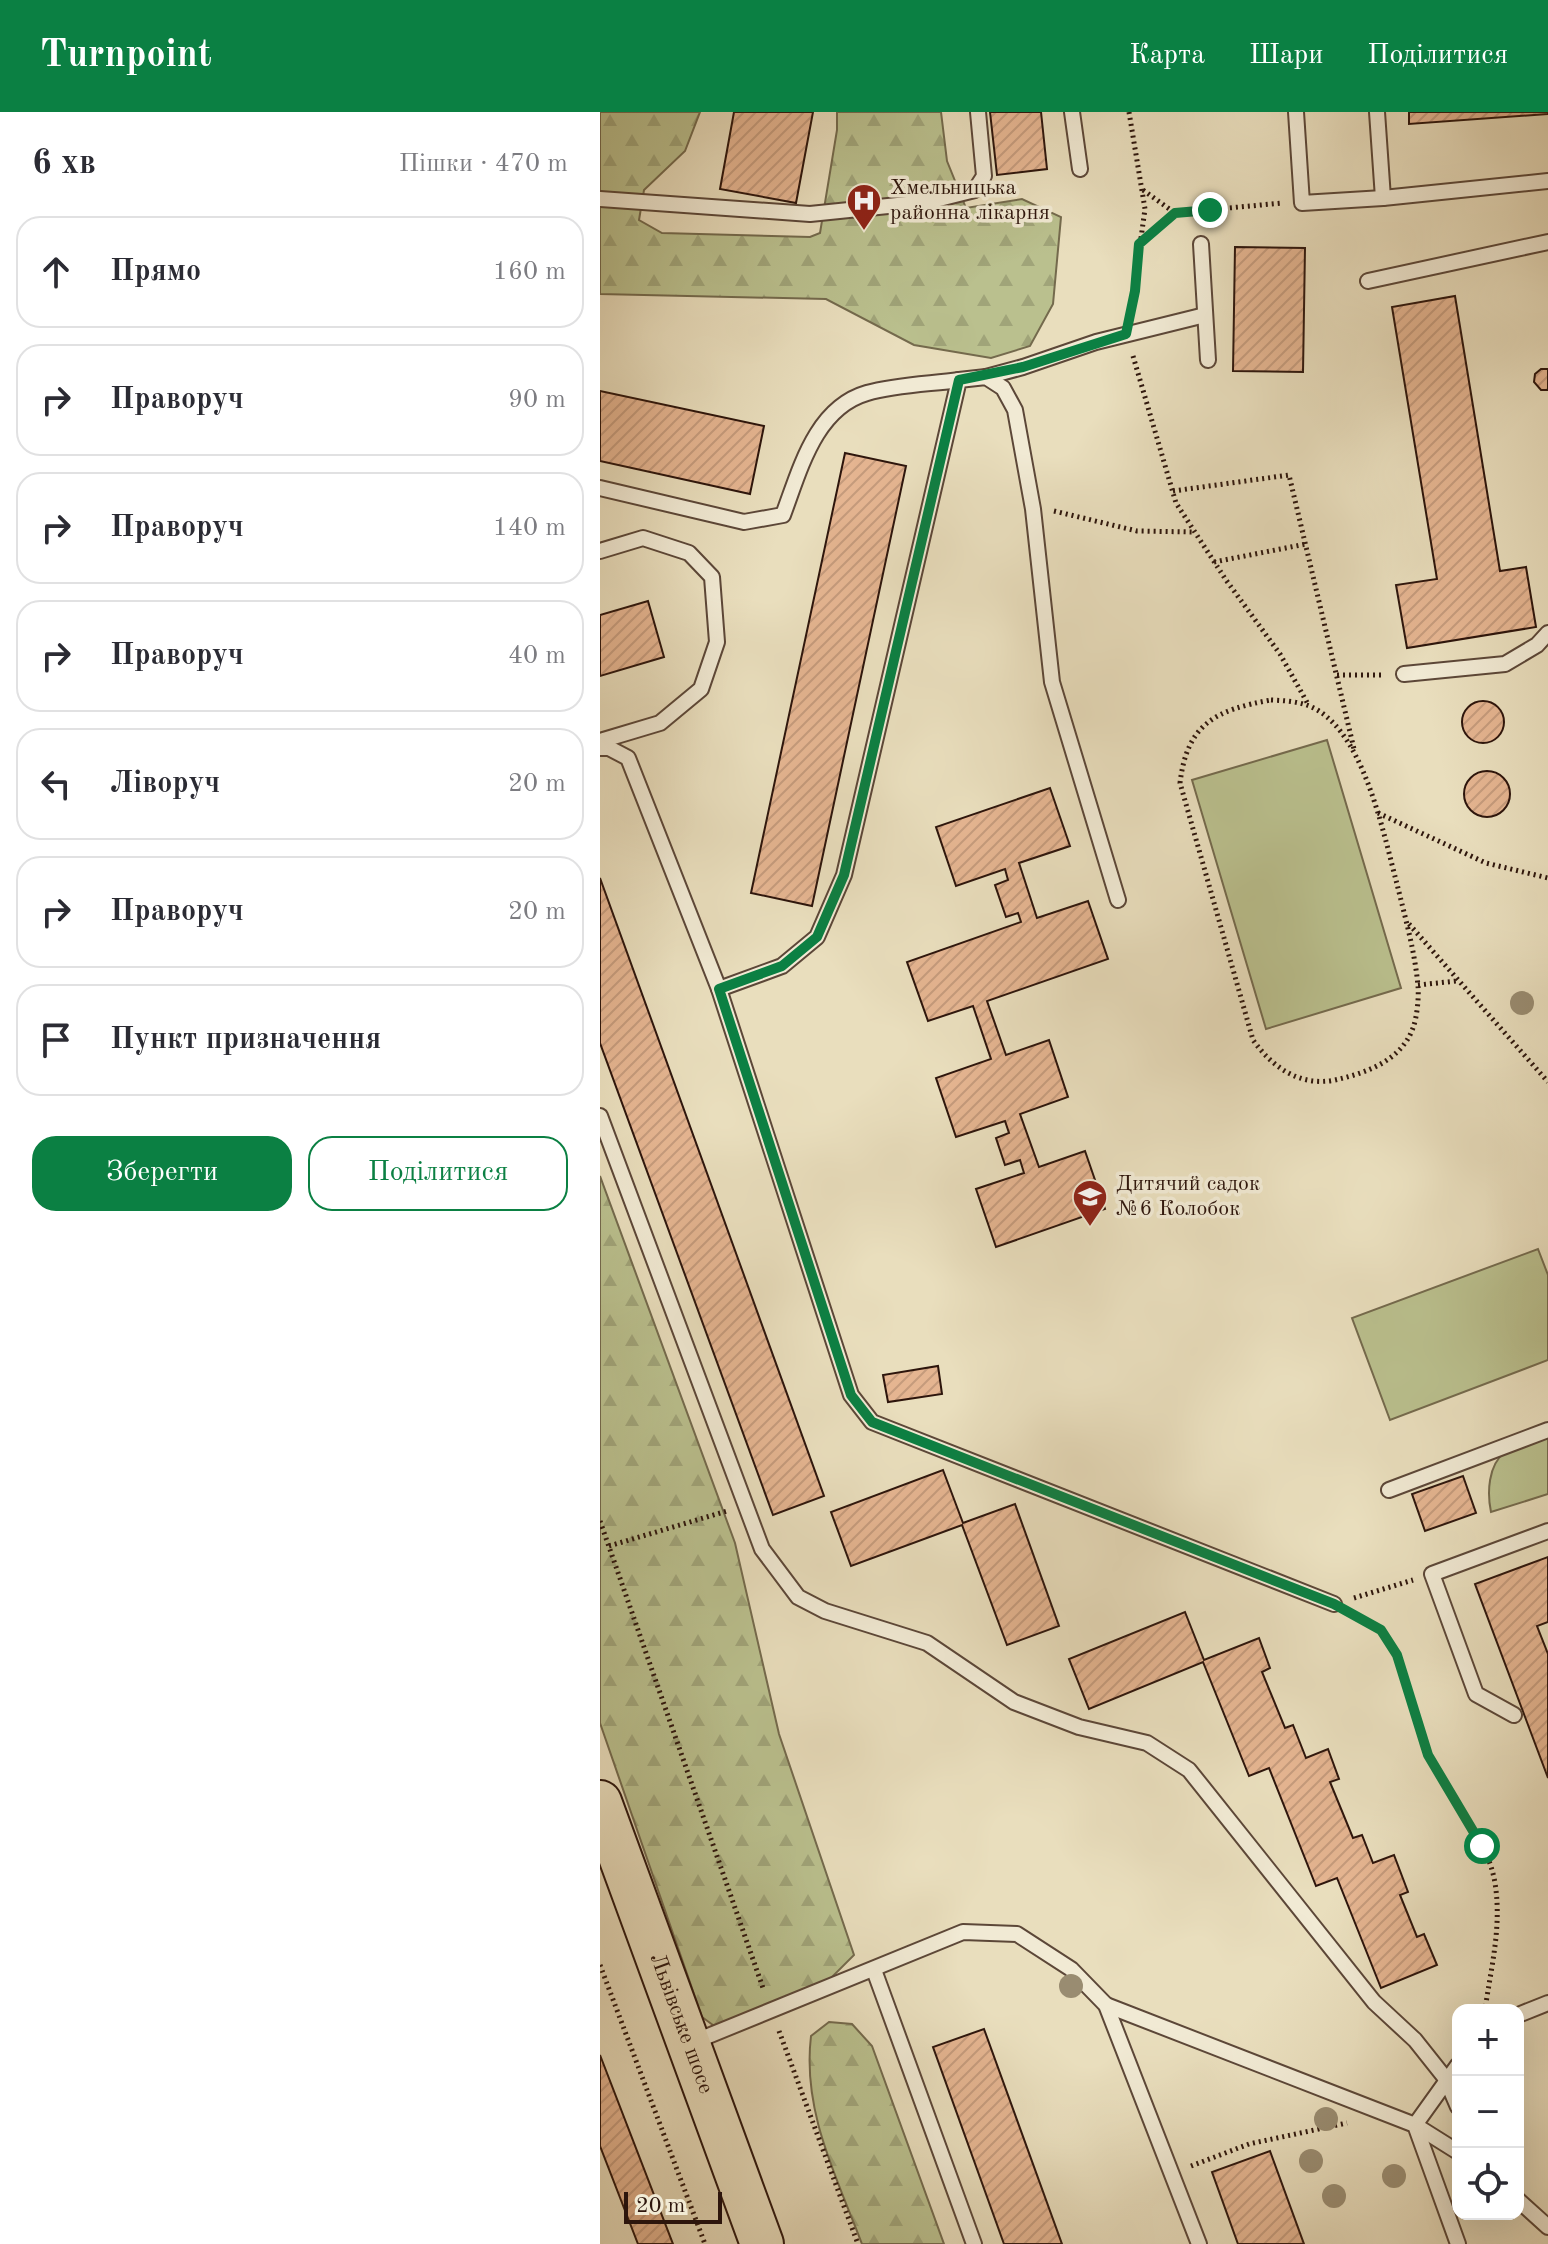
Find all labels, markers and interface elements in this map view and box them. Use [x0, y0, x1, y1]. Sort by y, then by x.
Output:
text: Turnpoint [40, 37, 212, 75]
text: Карта [1129, 42, 1205, 70]
text: Шари [1249, 42, 1323, 70]
text: Поділитися [1367, 42, 1508, 70]
text: 6 хв [32, 147, 96, 181]
text: Пішки · 470 m [399, 151, 568, 177]
place label: Хмельницька районна лікарня [890, 177, 1050, 224]
hospital icon: Хмельницька районна лікарня [845, 182, 883, 232]
route end [1192, 192, 1228, 228]
icon: ahead [34, 250, 78, 294]
text: Прямо [110, 257, 201, 287]
text: 160 m [493, 259, 566, 285]
icon: right [34, 378, 78, 422]
text: Праворуч [110, 385, 244, 415]
text: 90 m [508, 387, 566, 413]
icon: right [34, 506, 78, 550]
text: Праворуч [110, 513, 244, 543]
text: 140 m [493, 515, 566, 541]
icon: right [34, 634, 78, 678]
text: Праворуч [110, 641, 244, 671]
text: 40 m [508, 643, 566, 669]
icon: left [34, 762, 78, 806]
text: Ліворуч [110, 769, 220, 799]
text: 20 m [508, 771, 566, 797]
icon: right [34, 890, 78, 934]
text: Праворуч [110, 897, 244, 927]
text: 20 m [508, 899, 566, 925]
icon: arrive [34, 1018, 78, 1062]
text: Пункт призначення [110, 1025, 381, 1055]
button: Зберегти [32, 1136, 292, 1211]
button: Поділитися [308, 1136, 568, 1211]
place label: Дитячий садок №6 Колобок [1116, 1173, 1260, 1220]
school or university icon: Дитячий садок №6 Колобок [1071, 1178, 1109, 1228]
route start [1464, 1828, 1500, 1864]
street label: Львівське шосе [645, 1950, 717, 2097]
map controls [1452, 2004, 1524, 2220]
button: + [1452, 2004, 1524, 2076]
button: − [1452, 2076, 1524, 2148]
button: locate [1452, 2148, 1524, 2220]
scale bar [624, 2188, 722, 2224]
text: 20 m [636, 2195, 685, 2217]

